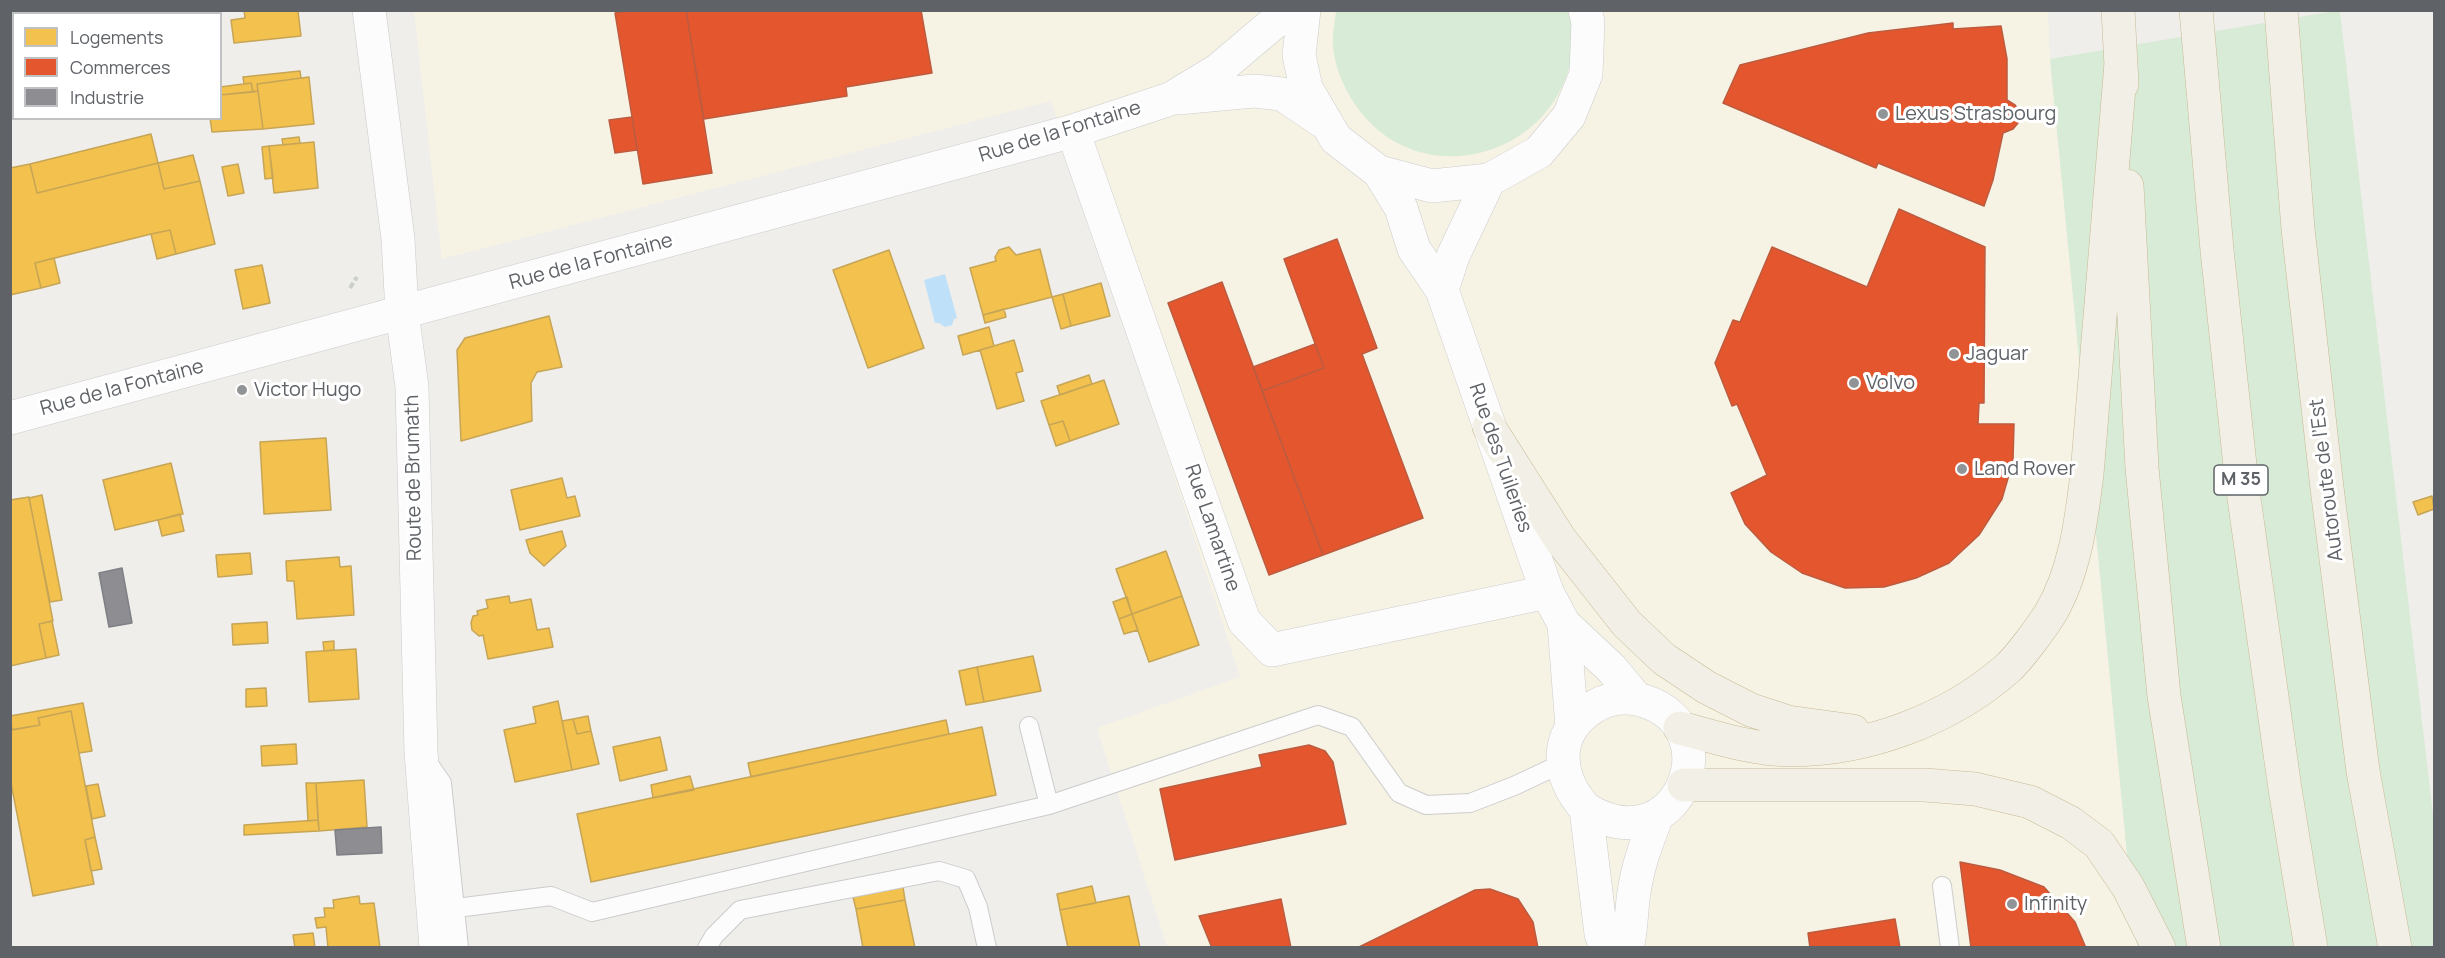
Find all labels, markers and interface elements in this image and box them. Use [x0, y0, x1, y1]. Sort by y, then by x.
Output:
legend [12, 12, 222, 120]
text: Logements [70, 25, 164, 49]
text: Commerces [70, 55, 171, 79]
text: Industrie [70, 85, 144, 109]
street label: Rue de la Fontaine [976, 96, 1144, 168]
place label: Lexus Strasbourg [1895, 102, 2056, 126]
marker: Lexus Strasbourg [1876, 107, 1890, 121]
street label: Rue de la Fontaine [507, 229, 675, 295]
place label: Jaguar [1966, 342, 2028, 366]
marker: Jaguar [1947, 347, 1961, 361]
street label: Rue de la Fontaine [38, 355, 206, 421]
place label: Volvo [1866, 371, 1915, 395]
marker: Volvo [1847, 376, 1861, 390]
place label: Victor Hugo [254, 378, 361, 402]
street label: Rue des Tuileries [1463, 380, 1537, 536]
marker: Victor Hugo [235, 383, 249, 397]
street label: Route de Brumath [401, 395, 427, 561]
street label: Autoroute de l’Est [2305, 397, 2349, 563]
place label: Land Rover [1974, 457, 2076, 481]
street label: Rue Lamartine [1179, 461, 1245, 595]
marker: Land Rover [1955, 462, 1969, 476]
road number: M 35 [2214, 465, 2268, 495]
place label: Infinity [2024, 892, 2087, 916]
marker: Infinity [2005, 897, 2019, 911]

